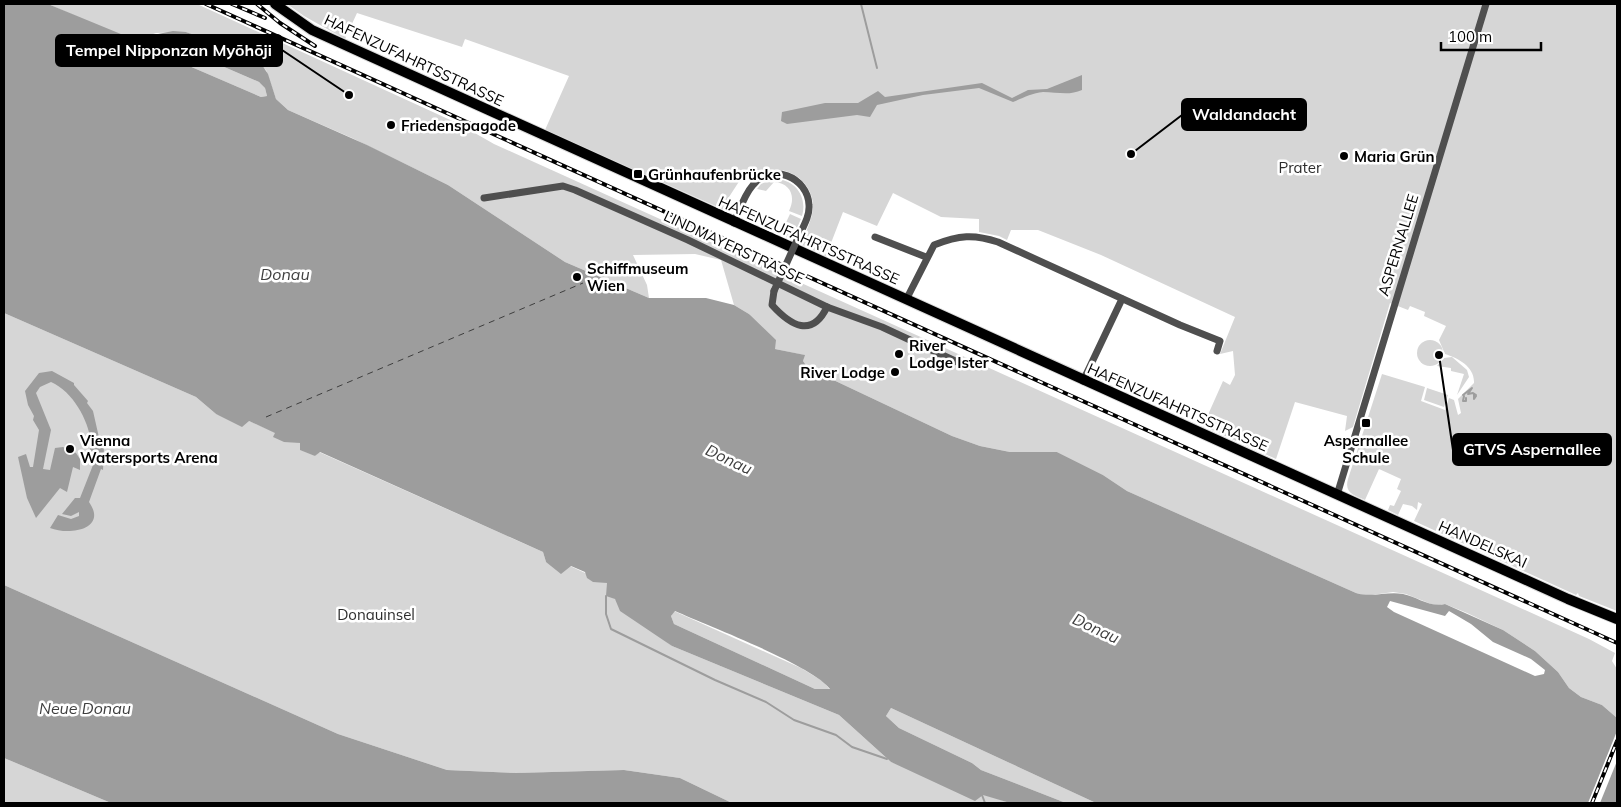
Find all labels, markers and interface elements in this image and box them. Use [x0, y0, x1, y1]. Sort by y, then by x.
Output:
street label: HAFENZUFAHRTSSTRASSE [321, 10, 507, 110]
scale bar [1441, 20, 1541, 52]
text: 100 m [1448, 27, 1492, 46]
callout: Tempel Nipponzan Myōhōji [56, 35, 282, 66]
text: Tempel Nipponzan Myōhōji [66, 40, 272, 60]
callout: Waldandacht [1182, 99, 1306, 130]
text: Waldandacht [1192, 104, 1296, 124]
place label: Friedenspagode [401, 116, 516, 135]
marker: Friedenspagode [385, 119, 397, 131]
place label: Maria Grün [1354, 147, 1435, 166]
marker: Maria Grün [1338, 150, 1350, 162]
park label: Prater [1279, 158, 1322, 177]
place label: Grünhaufenbrücke [648, 165, 781, 184]
marker: Grünhaufenbrücke [632, 168, 644, 180]
street label: HAFENZUFAHRTSSTRASSE [716, 191, 903, 289]
street label: ASPERNALLEE [1373, 192, 1423, 298]
street label: LINDMAYERSTRASSE [661, 206, 807, 288]
place label: Schiffmuseum Wien [587, 259, 688, 295]
water label: Donau [260, 264, 310, 284]
marker: Schiffmuseum Wien [571, 271, 583, 283]
place label: River Lodge Ister [909, 336, 989, 372]
marker: River Lodge Ister [893, 348, 905, 360]
street label: HAFENZUFAHRTSSTRASSE [1085, 358, 1272, 456]
place label: River Lodge [800, 363, 885, 382]
marker: River Lodge [889, 366, 901, 378]
marker: Aspernallee Schule [1360, 417, 1372, 429]
place label: Vienna Watersports Arena [79, 431, 218, 467]
place label: Aspernallee Schule [1324, 431, 1408, 467]
callout: GTVS Aspernallee [1453, 434, 1611, 465]
text: GTVS Aspernallee [1463, 439, 1601, 459]
water label: Donau [702, 440, 756, 478]
marker: Vienna Watersports Arena [64, 443, 76, 455]
street label: HANDELSKAI [1436, 516, 1530, 572]
park label: Donauinsel [337, 605, 415, 624]
water label: Donau [1069, 609, 1123, 647]
water label: Neue Donau [39, 698, 131, 718]

